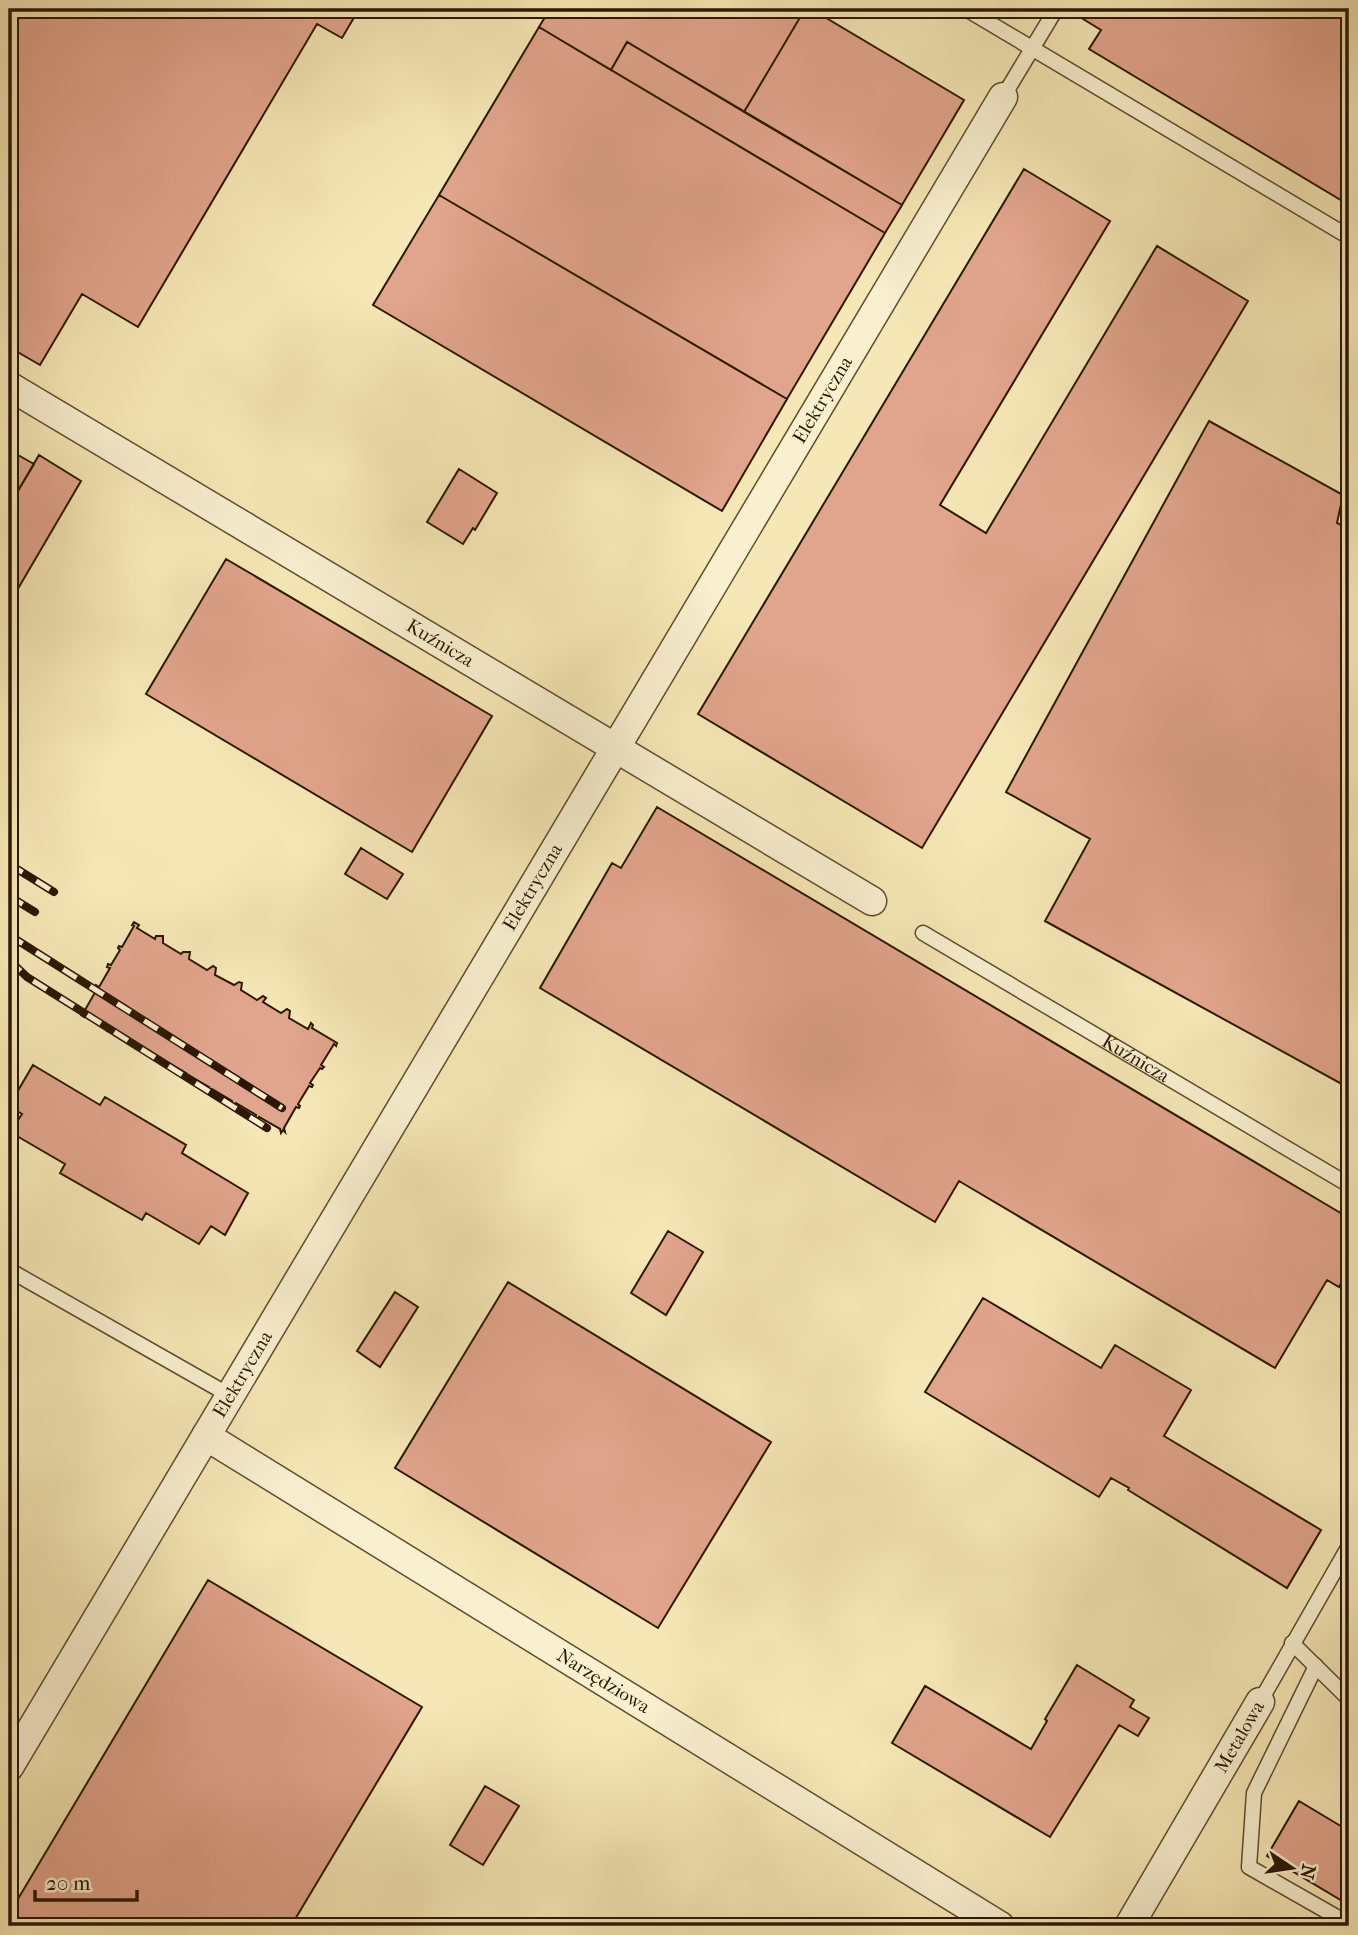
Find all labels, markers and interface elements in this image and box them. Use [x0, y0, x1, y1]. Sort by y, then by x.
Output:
street label: Elektryczna [788, 352, 857, 447]
street label: Kuźnicza [402, 615, 478, 672]
street label: Elektryczna [498, 840, 567, 934]
street label: Kuźnicza [1098, 1030, 1174, 1087]
street label: Elektryczna [208, 1327, 277, 1422]
street label: Narzędziowa [553, 1644, 654, 1718]
street label: Metalowa [1210, 1697, 1269, 1777]
north arrow [1256, 1834, 1326, 1904]
scale bar [35, 1858, 136, 1902]
text: N [1295, 1862, 1320, 1882]
text: 20 m [46, 1871, 91, 1895]

